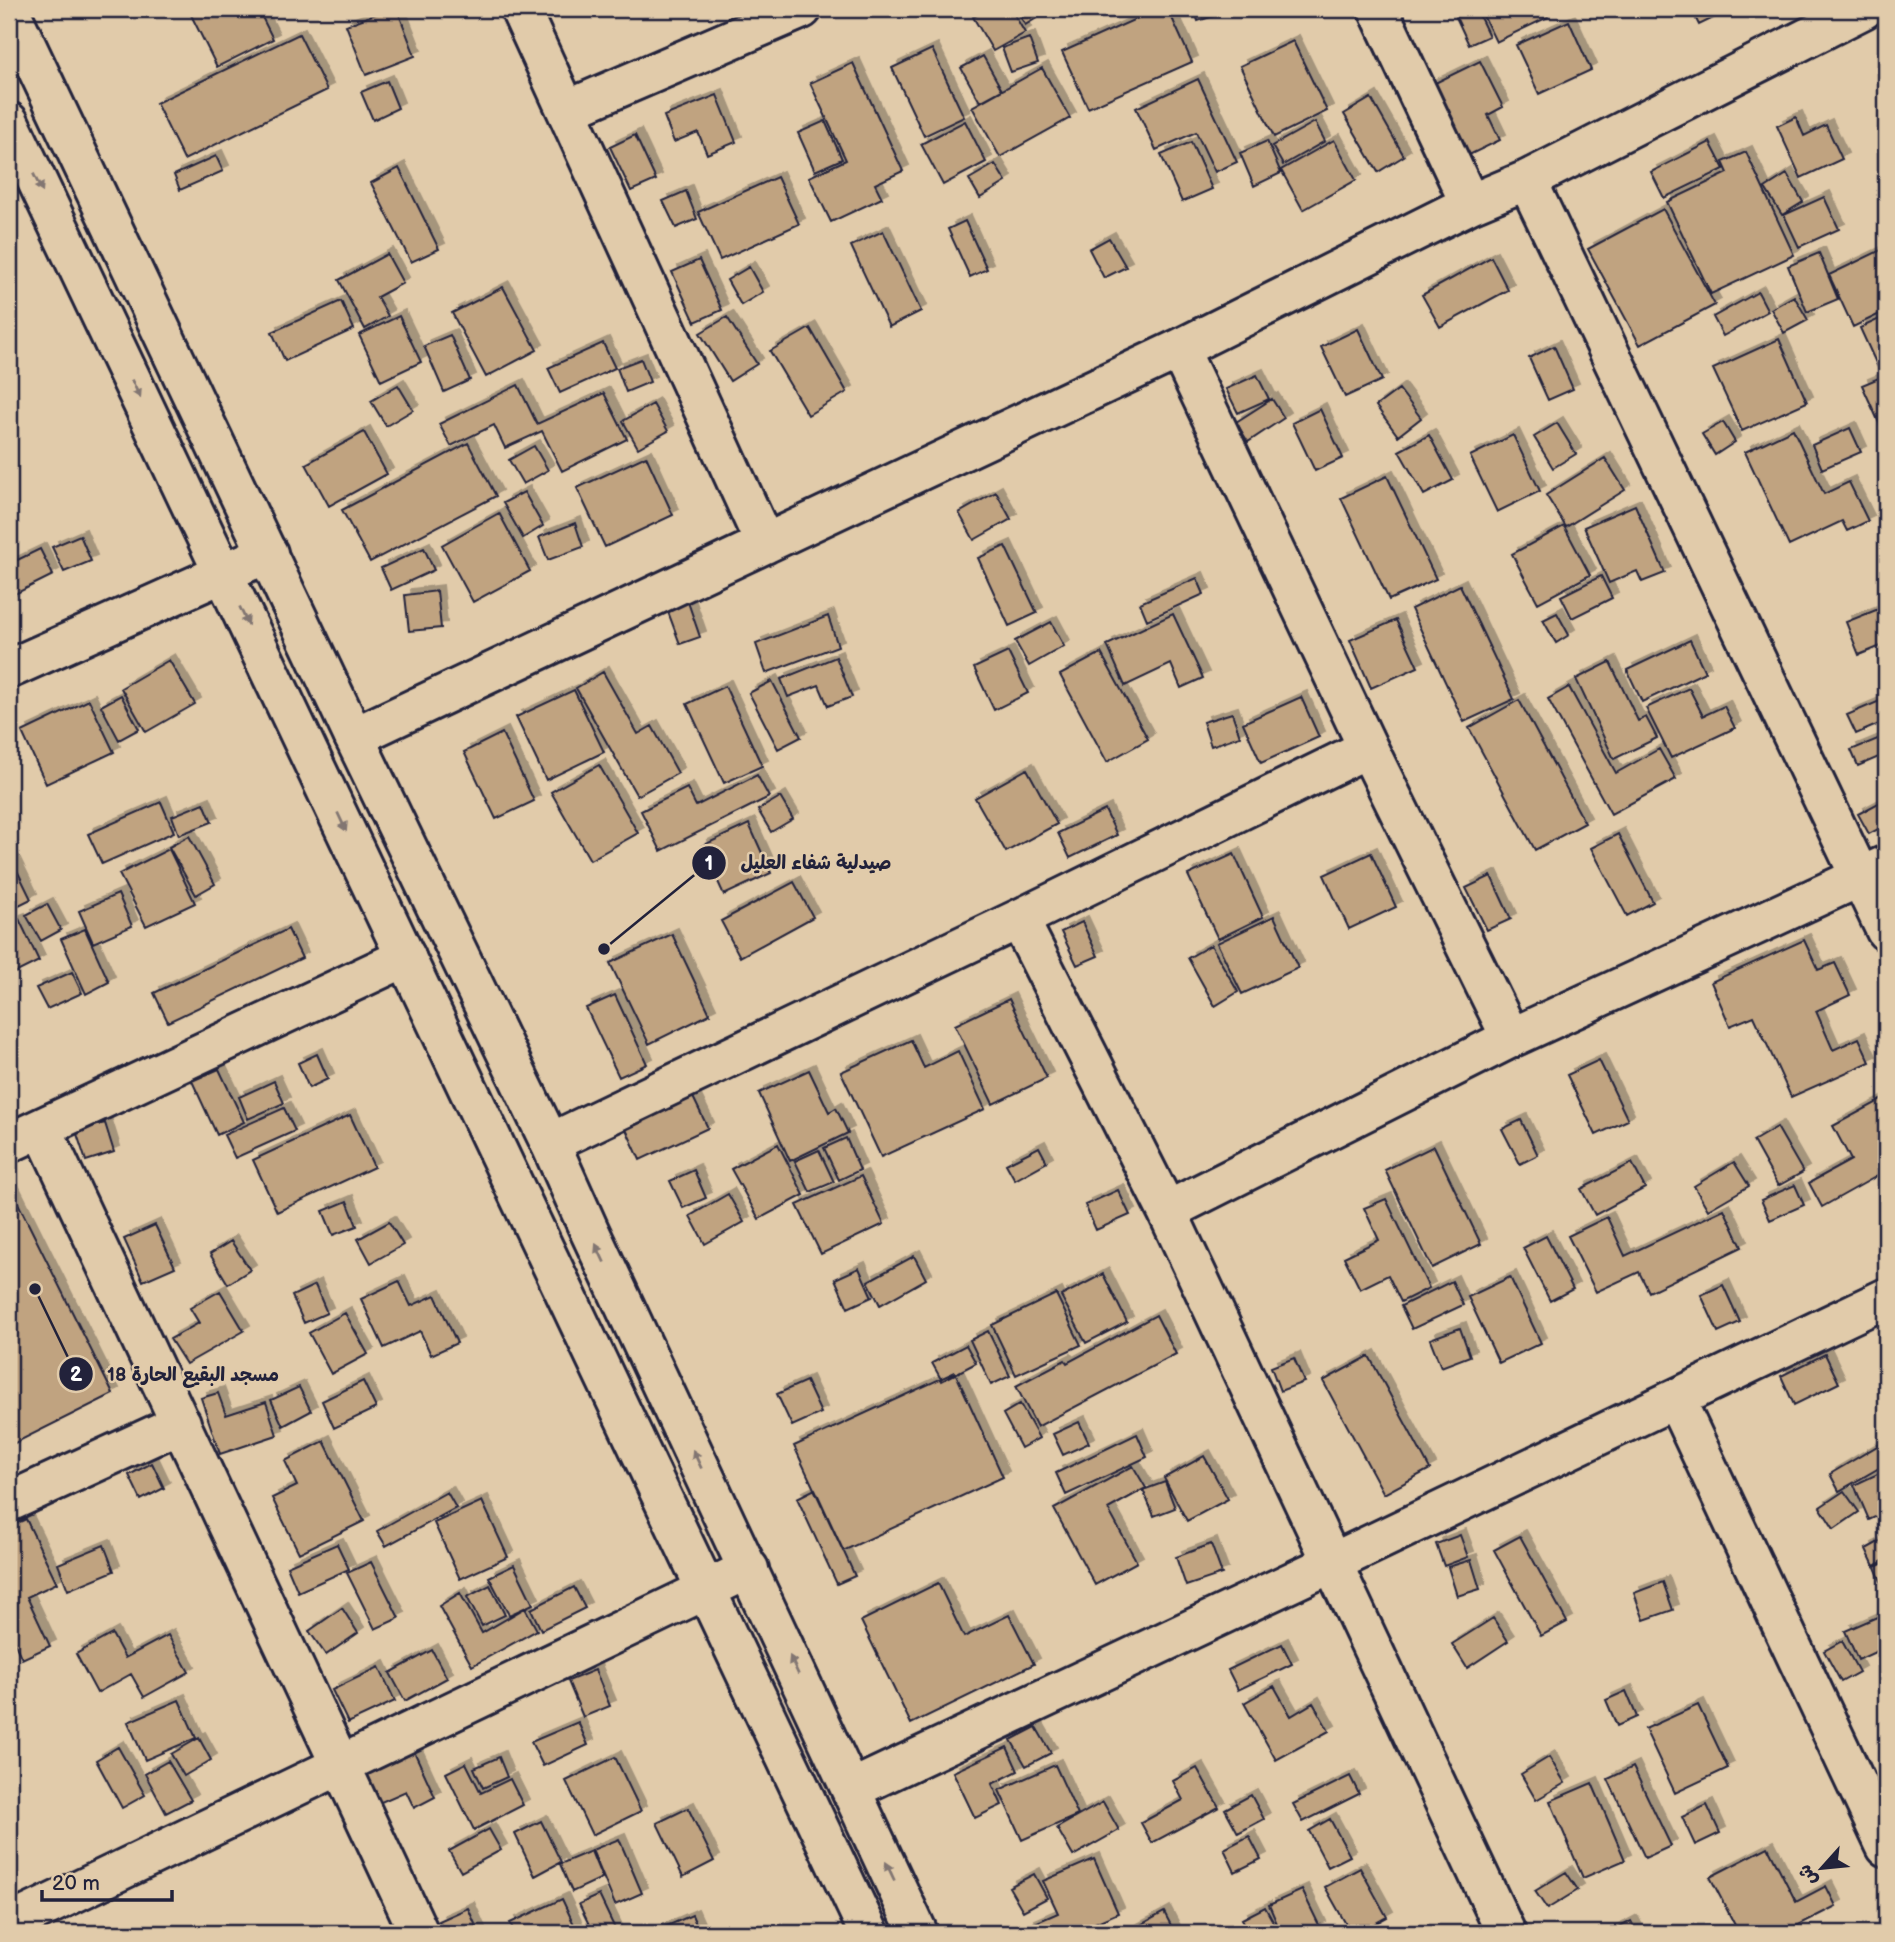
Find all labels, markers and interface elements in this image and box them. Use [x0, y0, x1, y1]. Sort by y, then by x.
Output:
one-way arrow [32, 173, 44, 193]
one-way arrow [130, 379, 142, 399]
one-way arrow [239, 606, 250, 626]
one-way arrow [336, 812, 348, 832]
callout: صيدلية شفاء العليل [692, 843, 906, 883]
text: 1 [705, 851, 713, 876]
text: صيدلية شفاء العليل [740, 852, 892, 875]
one-way arrow [594, 1243, 606, 1263]
callout: مسجد البقيع الحارة 18 [58, 1354, 293, 1394]
text: 2 [70, 1362, 83, 1387]
text: مسجد البقيع الحارة 18 [107, 1364, 279, 1388]
one-way arrow [692, 1449, 703, 1469]
one-way arrow [788, 1655, 800, 1675]
north arrow [1786, 1834, 1856, 1904]
scale bar [42, 1858, 172, 1902]
text: ش [1793, 1860, 1823, 1890]
one-way arrow [884, 1861, 896, 1881]
text: 20 m [52, 1871, 100, 1896]

